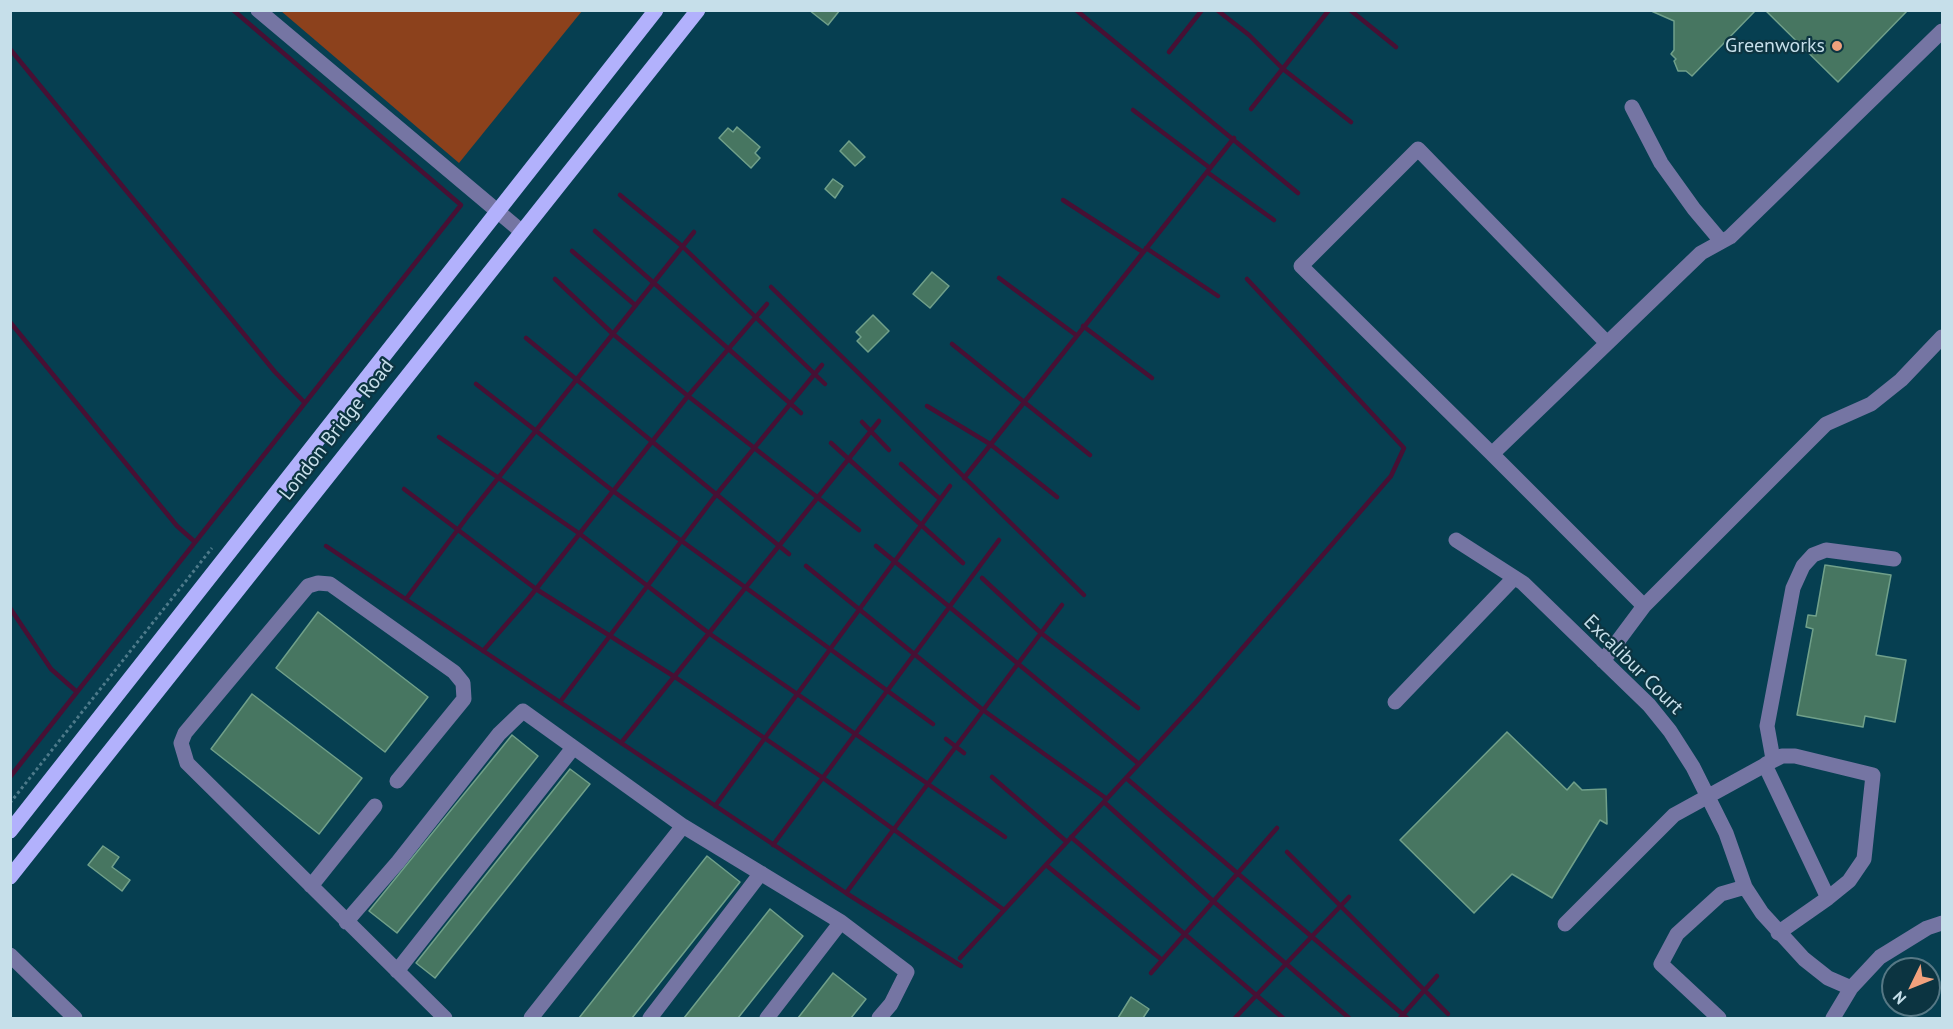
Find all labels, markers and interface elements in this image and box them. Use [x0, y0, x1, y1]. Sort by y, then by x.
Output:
place label: Greenworks [1725, 34, 1825, 58]
marker: Greenworks [1830, 39, 1844, 53]
street label: London Bridge Road [275, 355, 399, 505]
street label: Excalibur Court [1578, 610, 1688, 720]
north arrow [1881, 957, 1941, 1017]
text: N [1888, 987, 1910, 1009]

